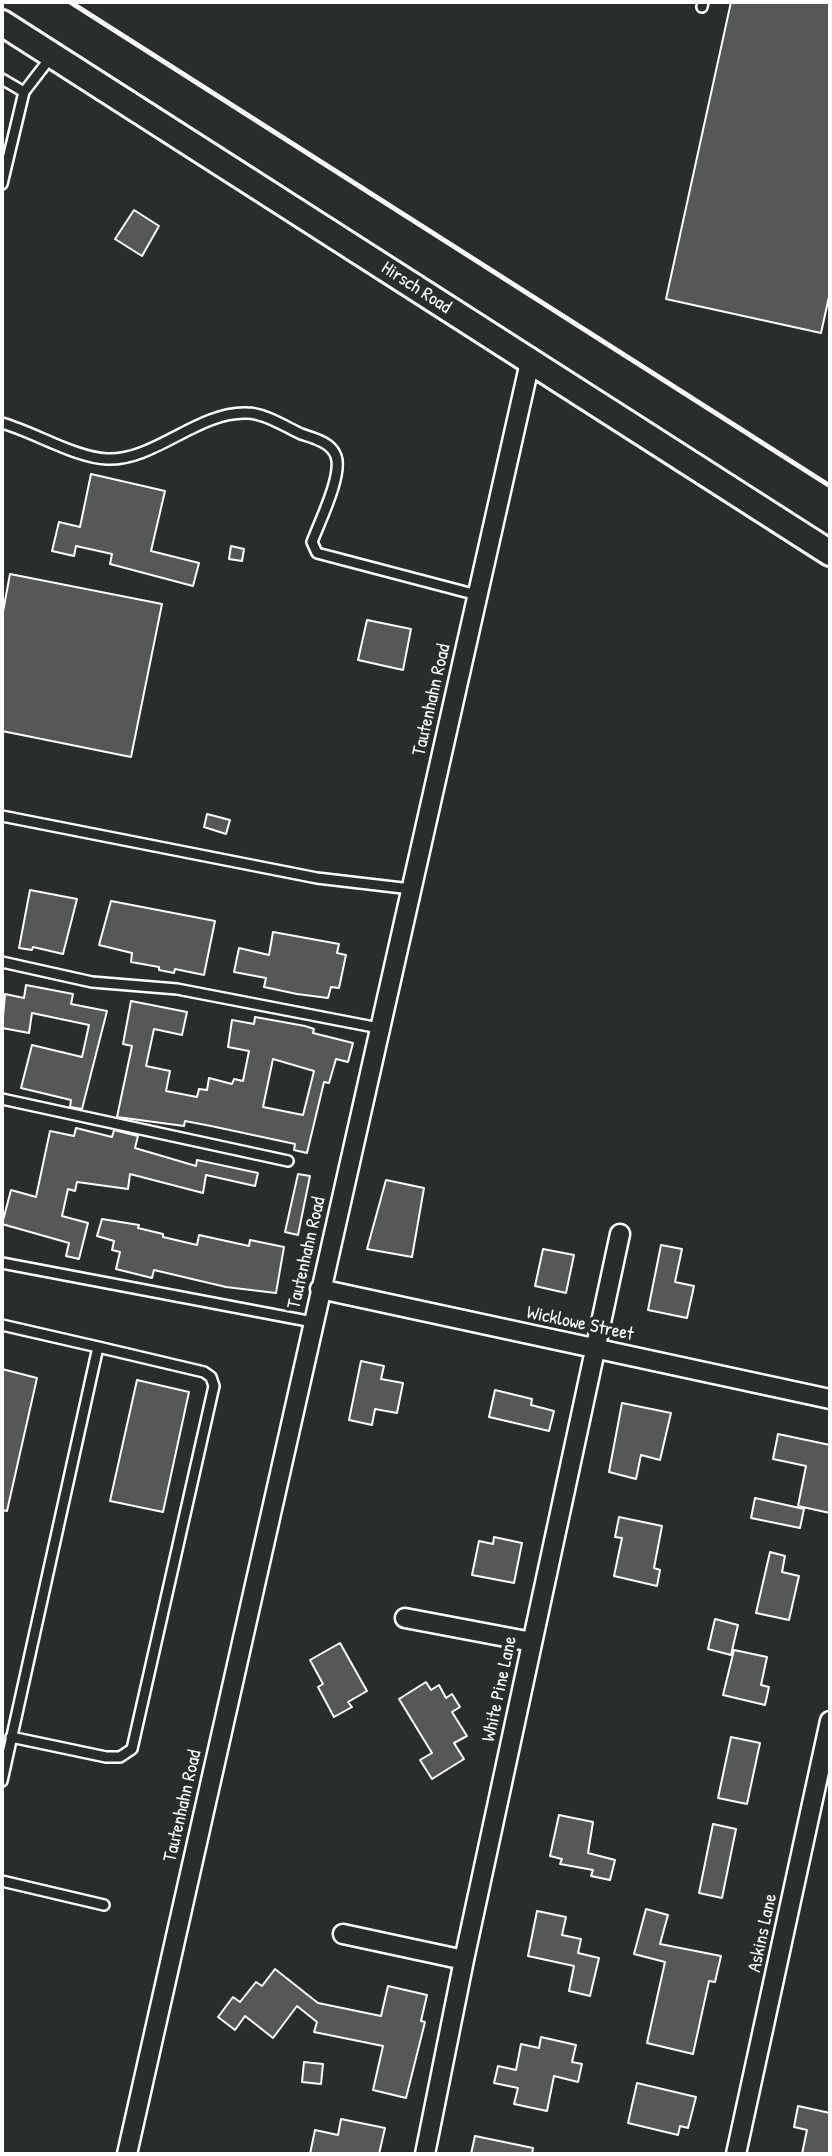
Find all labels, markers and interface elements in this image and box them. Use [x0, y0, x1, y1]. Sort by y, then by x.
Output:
street label: Hirsch Road [377, 257, 455, 319]
street label: Tautenhahn Road [408, 642, 456, 758]
street label: Tautenhahn Road [283, 1195, 331, 1311]
street label: Wicklowe Street [524, 1302, 636, 1346]
street label: White Pine Lane [478, 1634, 522, 1744]
street label: Tautenhahn Road [159, 1748, 207, 1864]
street label: Askins Lane [744, 1892, 782, 1974]

